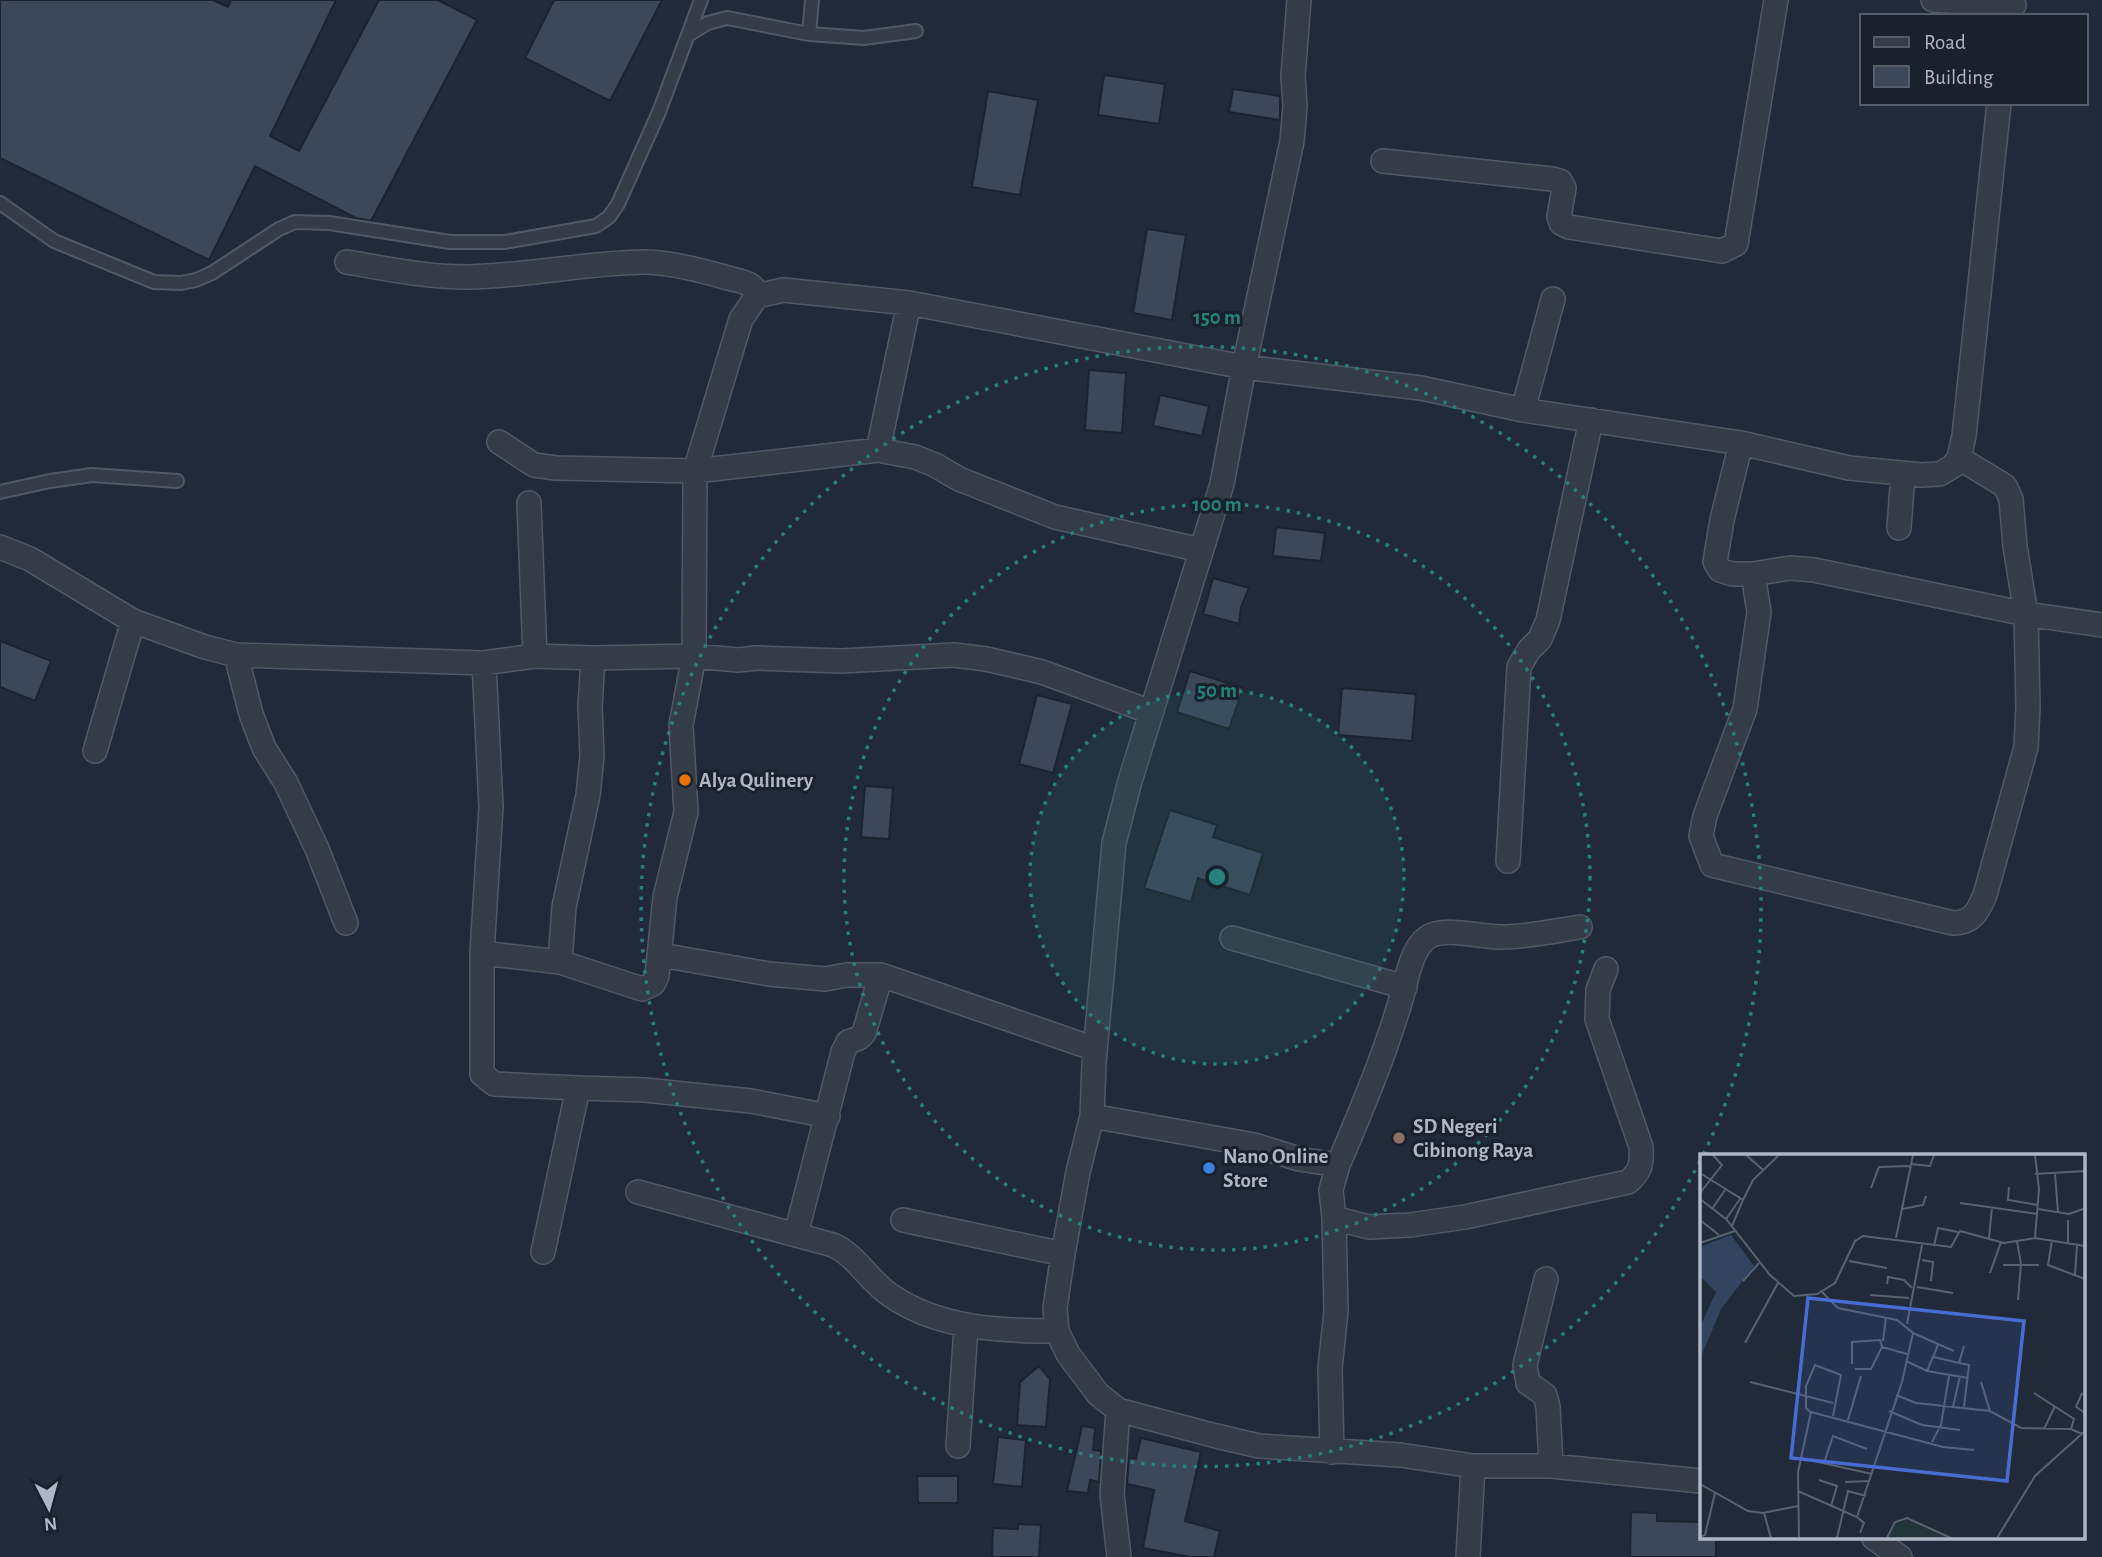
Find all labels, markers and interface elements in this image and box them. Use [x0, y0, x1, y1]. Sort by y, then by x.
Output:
legend [1860, 14, 2088, 105]
text: Road [1924, 32, 1966, 53]
text: Building [1924, 67, 1994, 88]
text: 150 m [1193, 307, 1241, 328]
text: 100 m [1192, 494, 1242, 515]
text: 50 m [1197, 680, 1237, 701]
place label: Alya Qulinery [699, 770, 814, 792]
marker: Alya Qulinery [677, 772, 693, 788]
centre of rings [1205, 865, 1229, 889]
place label: SD Negeri Cibinong Raya [1413, 1116, 1533, 1161]
marker: SD Negeri Cibinong Raya [1391, 1130, 1407, 1146]
place label: Nano Online Store [1223, 1146, 1329, 1191]
inset map [1700, 1154, 2084, 1540]
marker: Nano Online Store [1201, 1160, 1217, 1176]
north arrow [14, 1473, 84, 1543]
text: N [43, 1513, 58, 1534]

